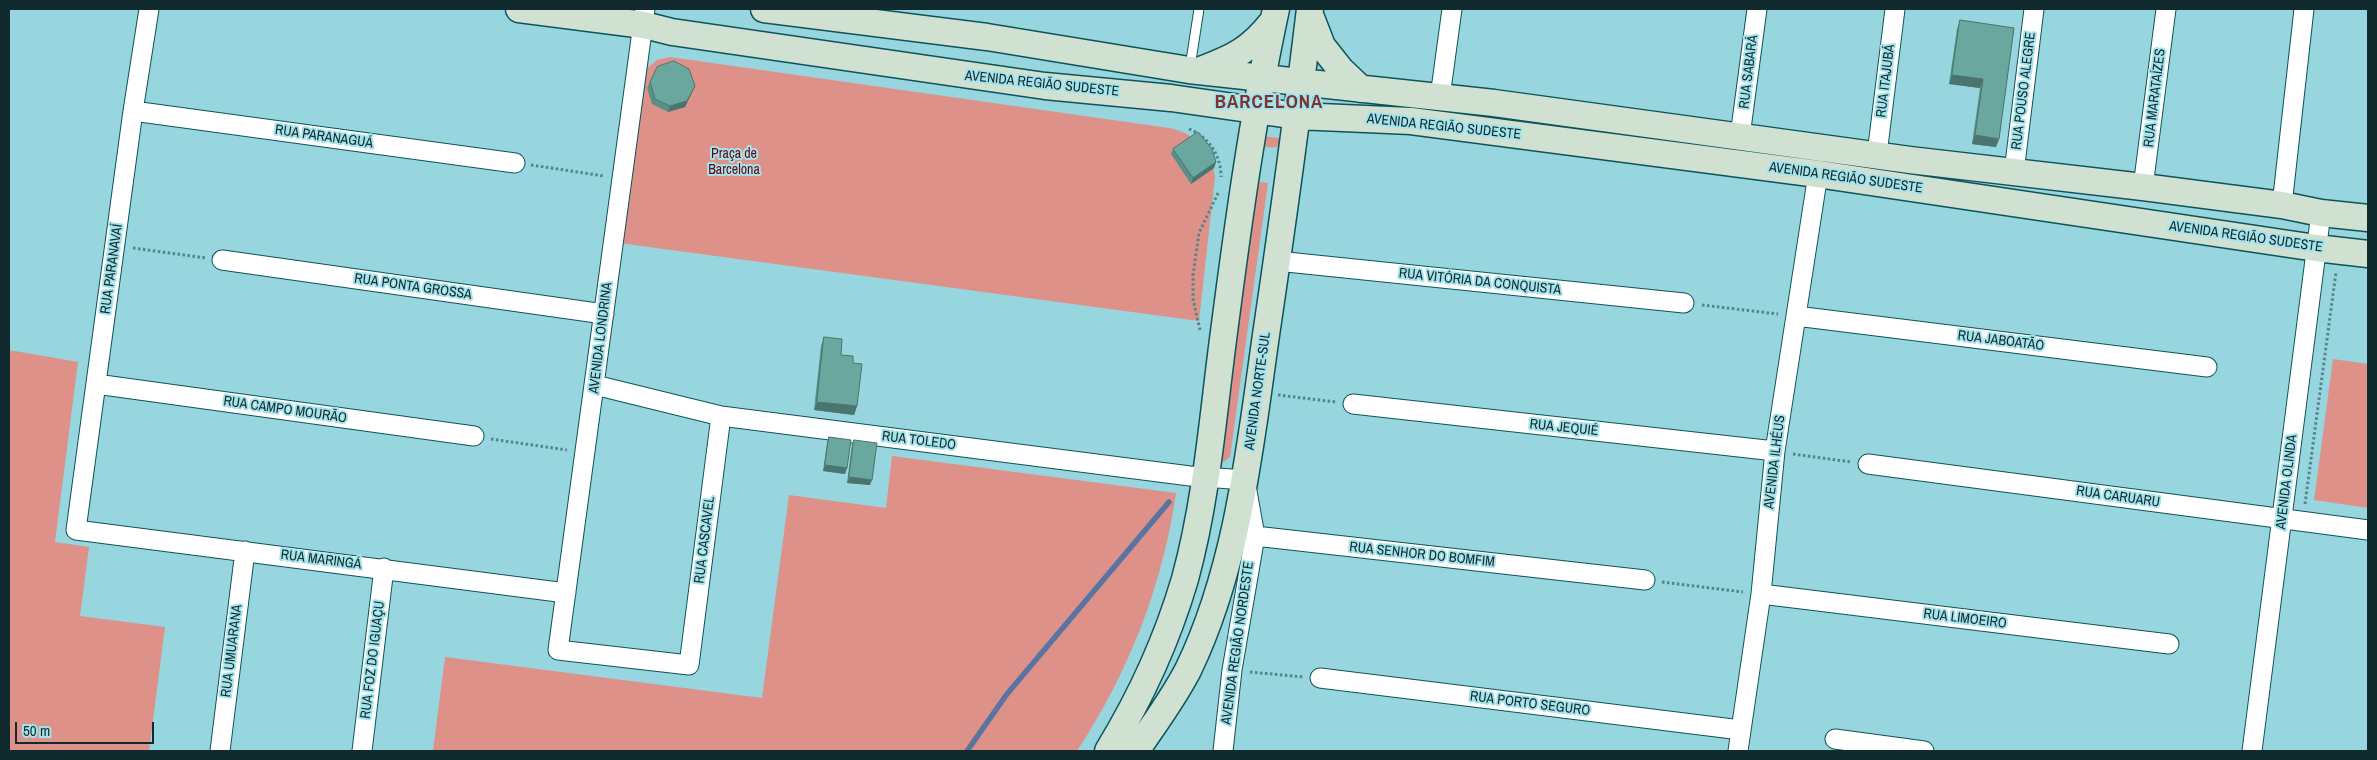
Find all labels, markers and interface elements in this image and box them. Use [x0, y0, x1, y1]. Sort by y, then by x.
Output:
street label: RUA POUSO ALEGRE [2008, 31, 2040, 151]
street label: RUA SABARÁ [1736, 34, 1762, 110]
street label: RUA ITAJUBÁ [1873, 43, 1899, 119]
street label: RUA MARATAÍZES [2141, 48, 2169, 148]
street label: AVENIDA REGIÃO SUDESTE [964, 68, 1120, 100]
district label: BARCELONA [1214, 92, 1324, 114]
street label: AVENIDA REGIÃO SUDESTE [1366, 111, 1522, 143]
street label: RUA PARANAGUÁ [274, 122, 374, 152]
park label: Praça de Barcelona [708, 146, 760, 178]
street label: AVENIDA REGIÃO SUDESTE [1768, 159, 1924, 197]
street label: AVENIDA REGIÃO SUDESTE [2168, 218, 2324, 256]
street label: RUA PARANAVAÍ [97, 223, 127, 315]
street label: RUA VITÓRIA DA CONQUISTA [1398, 265, 1562, 299]
street label: RUA PONTA GROSSA [353, 270, 473, 304]
street label: AVENIDA LONDRINA [586, 281, 616, 395]
street label: RUA JABOATÃO [1957, 327, 2045, 355]
street label: AVENIDA NORTE-SUL [1241, 331, 1275, 451]
street label: RUA CAMPO MOURÃO [222, 393, 348, 427]
street label: AVENIDA ILHÉUS [1761, 414, 1789, 510]
street label: RUA JEQUIÉ [1529, 416, 1599, 440]
street label: RUA TOLEDO [881, 428, 957, 454]
street label: AVENIDA OLINDA [2273, 434, 2301, 530]
street label: RUA CARUARU [2075, 483, 2161, 511]
street label: RUA CASCAVEL [691, 495, 719, 585]
street label: RUA SENHOR DO BOMFIM [1348, 539, 1496, 571]
street label: RUA MARINGÁ [280, 547, 362, 573]
street label: AVENIDA REGIÃO NORDESTE [1218, 560, 1258, 726]
street label: RUA FOZ DO IGUAÇU [357, 600, 389, 720]
street label: RUA UMUARANA [218, 604, 246, 698]
street label: RUA LIMOEIRO [1923, 606, 2007, 632]
street label: RUA PORTO SEGURO [1469, 688, 1591, 720]
scale bar [18, 712, 156, 744]
text: 50 m [23, 720, 50, 741]

